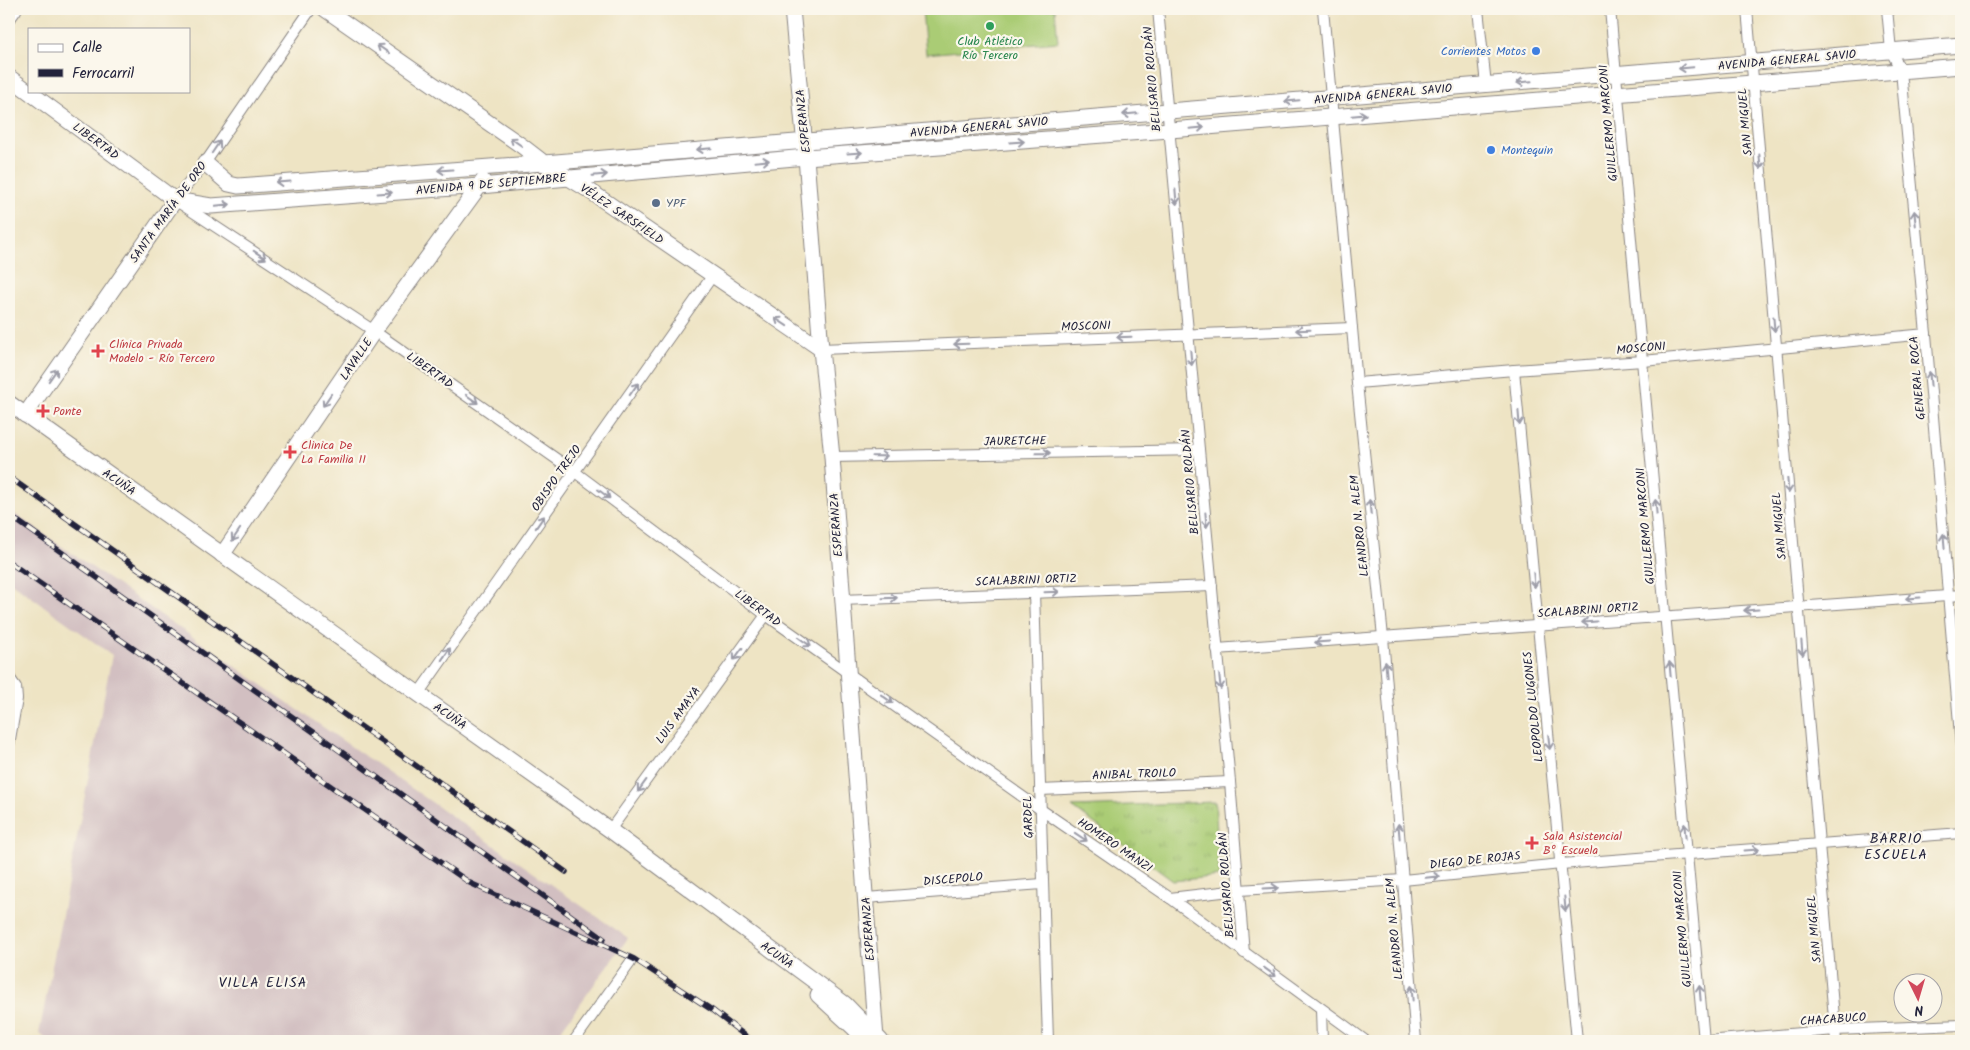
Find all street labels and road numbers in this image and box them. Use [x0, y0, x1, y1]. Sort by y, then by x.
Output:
street label: BELISARIO ROLDÁN [1138, 26, 1167, 132]
street label: AVENIDA GENERAL SAVIO [1717, 45, 1858, 76]
street label: GUILLERMO MARCONI [1594, 64, 1623, 182]
street label: AVENIDA GENERAL SAVIO [1313, 79, 1454, 110]
street label: SAN MIGUEL [1733, 87, 1758, 157]
street label: ESPERANZA [791, 88, 816, 154]
street label: AVENIDA GENERAL SAVIO [909, 112, 1050, 143]
street label: LIBERTAD [69, 118, 123, 165]
street label: SANTA MARÍA DE ORO [125, 157, 212, 267]
street label: AVENIDA 9 DE SEPTIEMBRE [415, 168, 568, 201]
street label: VÉLEZ SARSFIELD [576, 179, 668, 250]
street label: MOSCONI [1061, 316, 1111, 337]
street label: LAVALLE [335, 333, 378, 384]
street label: GENERAL ROCA [1904, 335, 1931, 421]
street label: MOSCONI [1616, 337, 1667, 360]
street label: LIBERTAD [402, 347, 457, 394]
street label: BELISARIO ROLDÁN [1176, 429, 1205, 535]
street label: JAURETCHE [983, 431, 1048, 452]
street label: OBISPO TREJO [526, 441, 587, 515]
street label: ACUÑA [98, 464, 139, 501]
street label: GUILLERMO MARCONI [1631, 467, 1660, 585]
street label: LEANDRO N. ALEM [1345, 474, 1374, 578]
street label: SAN MIGUEL [1767, 491, 1792, 561]
street label: ESPERANZA [825, 492, 848, 558]
street label: SCALABRINI ORTIZ [975, 569, 1077, 592]
street label: LIBERTAD [731, 585, 785, 632]
street label: SCALABRINI ORTIZ [1537, 597, 1639, 624]
street label: LEOPOLDO LUGONES [1518, 650, 1549, 763]
street label: LUIS AMAYA [651, 683, 706, 748]
street label: ACUÑA [429, 698, 470, 735]
street label: ANIBAL TROILO [1092, 764, 1177, 785]
street label: GARDEL [1018, 795, 1039, 839]
street label: HOMERO MANZI [1073, 813, 1156, 878]
street label: BELISARIO ROLDÁN [1213, 832, 1240, 938]
street label: DIEGO DE ROJAS [1429, 846, 1522, 875]
street label: DISCEPOLO [922, 867, 984, 892]
street label: GUILLERMO MARCONI [1668, 870, 1697, 988]
street label: LEANDRO N. ALEM [1381, 877, 1408, 981]
street label: SAN MIGUEL [1802, 894, 1827, 964]
street label: ESPERANZA [857, 896, 880, 962]
street label: ACUÑA [756, 937, 797, 974]
street label: CHACABUCO [1799, 1008, 1867, 1031]

